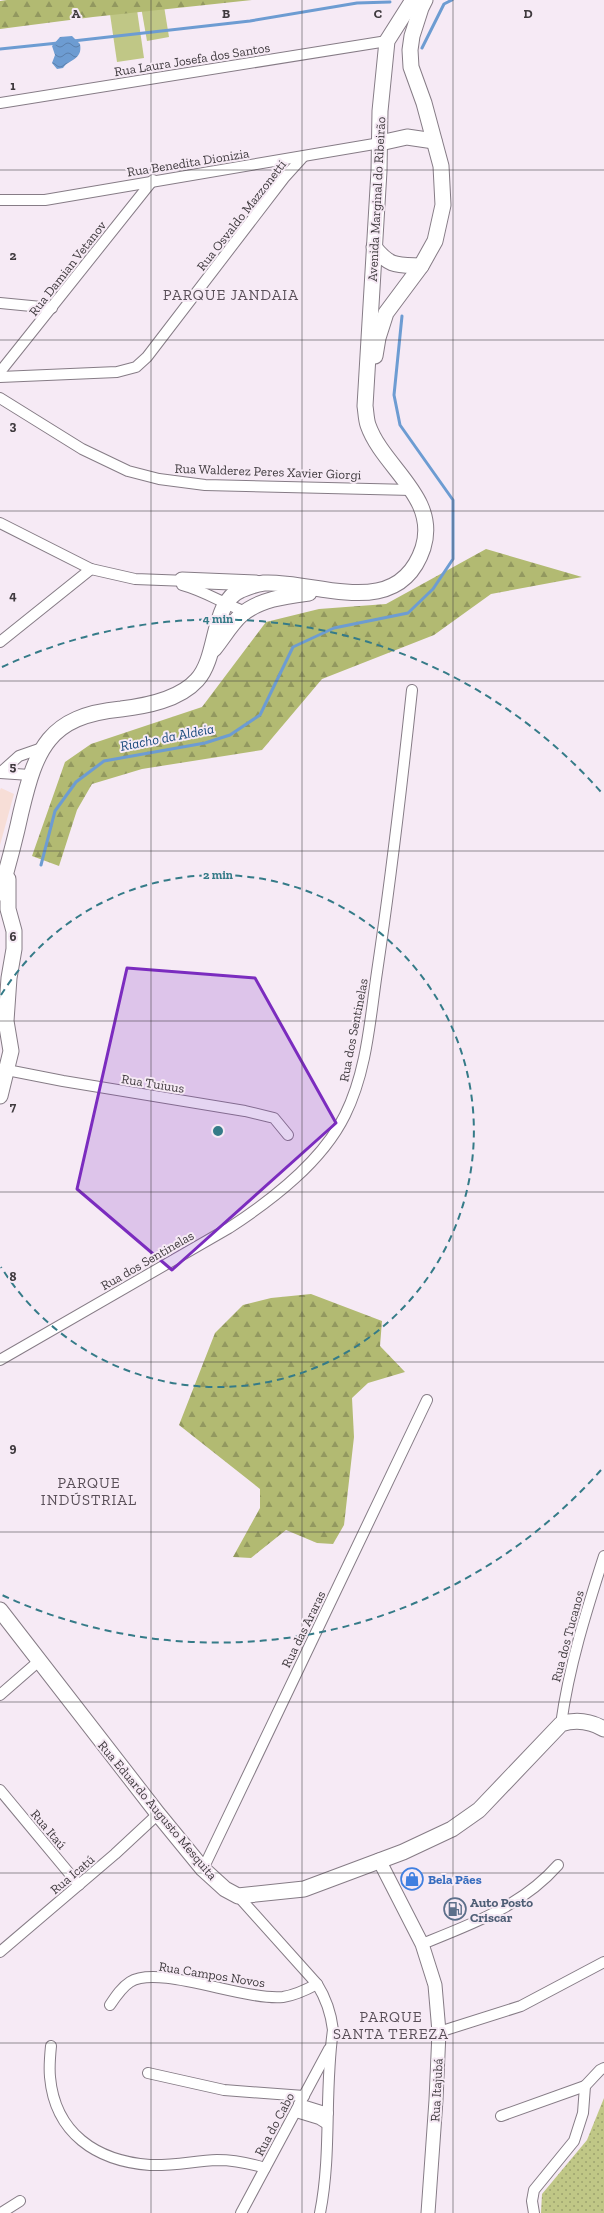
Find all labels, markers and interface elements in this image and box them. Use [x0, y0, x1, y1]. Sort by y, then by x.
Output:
text: A [72, 6, 81, 21]
text: B [222, 6, 230, 21]
text: C [374, 6, 382, 21]
text: D [523, 6, 533, 21]
street label: Rua Laura Josefa dos Santos [113, 40, 271, 79]
text: 1 [10, 78, 16, 93]
street label: Avenida Marginal do Ribeirão [365, 116, 388, 282]
street label: Rua Benedita Dionizia [126, 145, 251, 180]
street label: Rua Osvaldo Mazzonetti [194, 157, 289, 274]
street label: Rua Damian Vetanov [26, 218, 109, 319]
text: 2 [10, 248, 17, 263]
district label: PARQUE JANDAIA [163, 286, 299, 304]
text: 3 [10, 418, 17, 433]
street label: Rua Walderez Peres Xavier Giorgi [174, 461, 362, 482]
text: 4 [9, 588, 17, 603]
text: 4 min [203, 612, 233, 626]
water label: Riacho da Aldeia [119, 720, 215, 755]
text: 5 [10, 759, 17, 774]
text: 2 min [203, 868, 233, 882]
text: 6 [10, 929, 17, 944]
street label: Rua dos Sentinelas [336, 977, 371, 1083]
street label: Rua Tuiuus [120, 1071, 186, 1096]
text: 7 [10, 1099, 17, 1114]
centre of rings [211, 1124, 225, 1138]
street label: Rua dos Sentinelas [98, 1228, 197, 1293]
text: 8 [9, 1269, 17, 1284]
text: 9 [10, 1440, 17, 1455]
district label: PARQUE INDÚSTRIAL [41, 1474, 137, 1509]
street label: Rua das Araras [278, 1588, 329, 1670]
street label: Rua dos Tucanos [548, 1588, 587, 1684]
street label: Rua Eduardo Augusto Mesquita [95, 1738, 221, 1883]
street label: Rua Itaú [28, 1807, 70, 1853]
street label: Rua Icatú [47, 1851, 98, 1897]
shop icon: Bela Pães [399, 1866, 425, 1892]
place label: Bela Pães [428, 1872, 482, 1887]
place label: Auto Posto Criscar [470, 1895, 533, 1925]
fuel station icon: Auto Posto Criscar [442, 1896, 468, 1922]
street label: Rua Campos Novos [158, 1959, 266, 1990]
district label: PARQUE SANTA TEREZA [333, 2008, 449, 2043]
street label: Rua Itajubá [427, 2057, 447, 2122]
street label: Rua do Cabo [251, 2090, 298, 2158]

